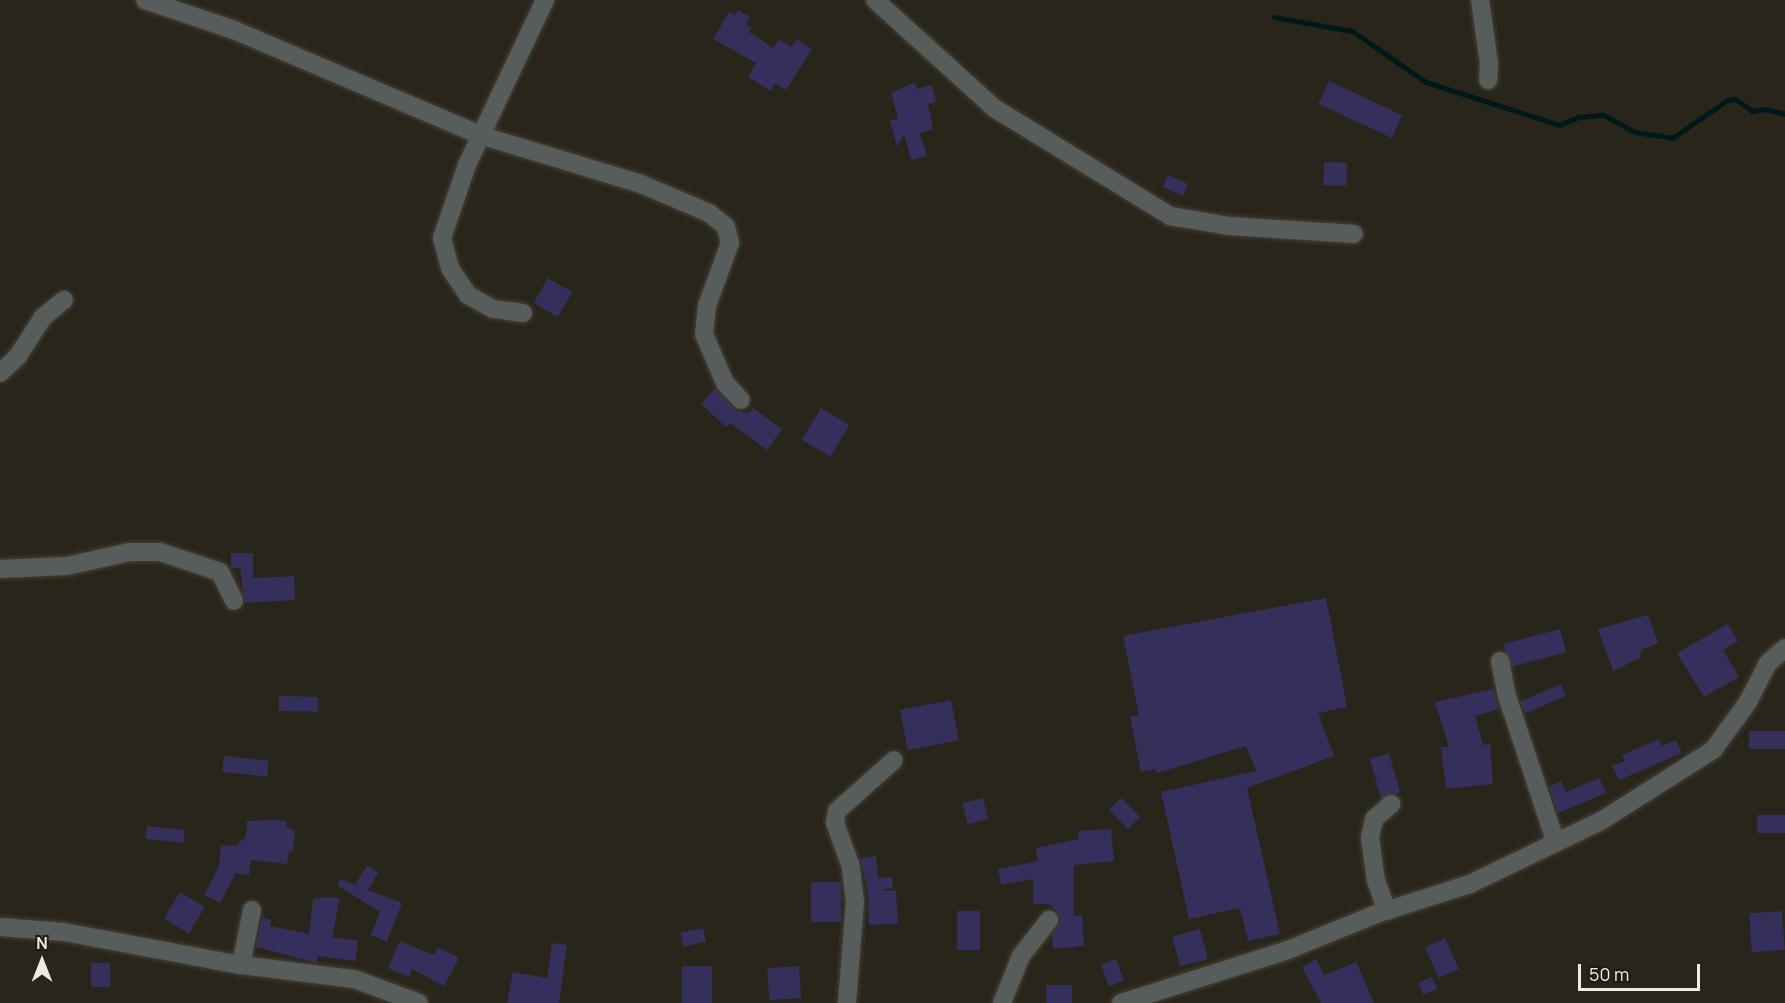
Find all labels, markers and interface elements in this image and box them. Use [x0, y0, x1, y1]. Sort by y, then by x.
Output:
north arrow [12, 931, 72, 991]
text: N [36, 932, 48, 954]
scale bar [1581, 952, 1702, 990]
text: 50 m [1589, 962, 1629, 986]

